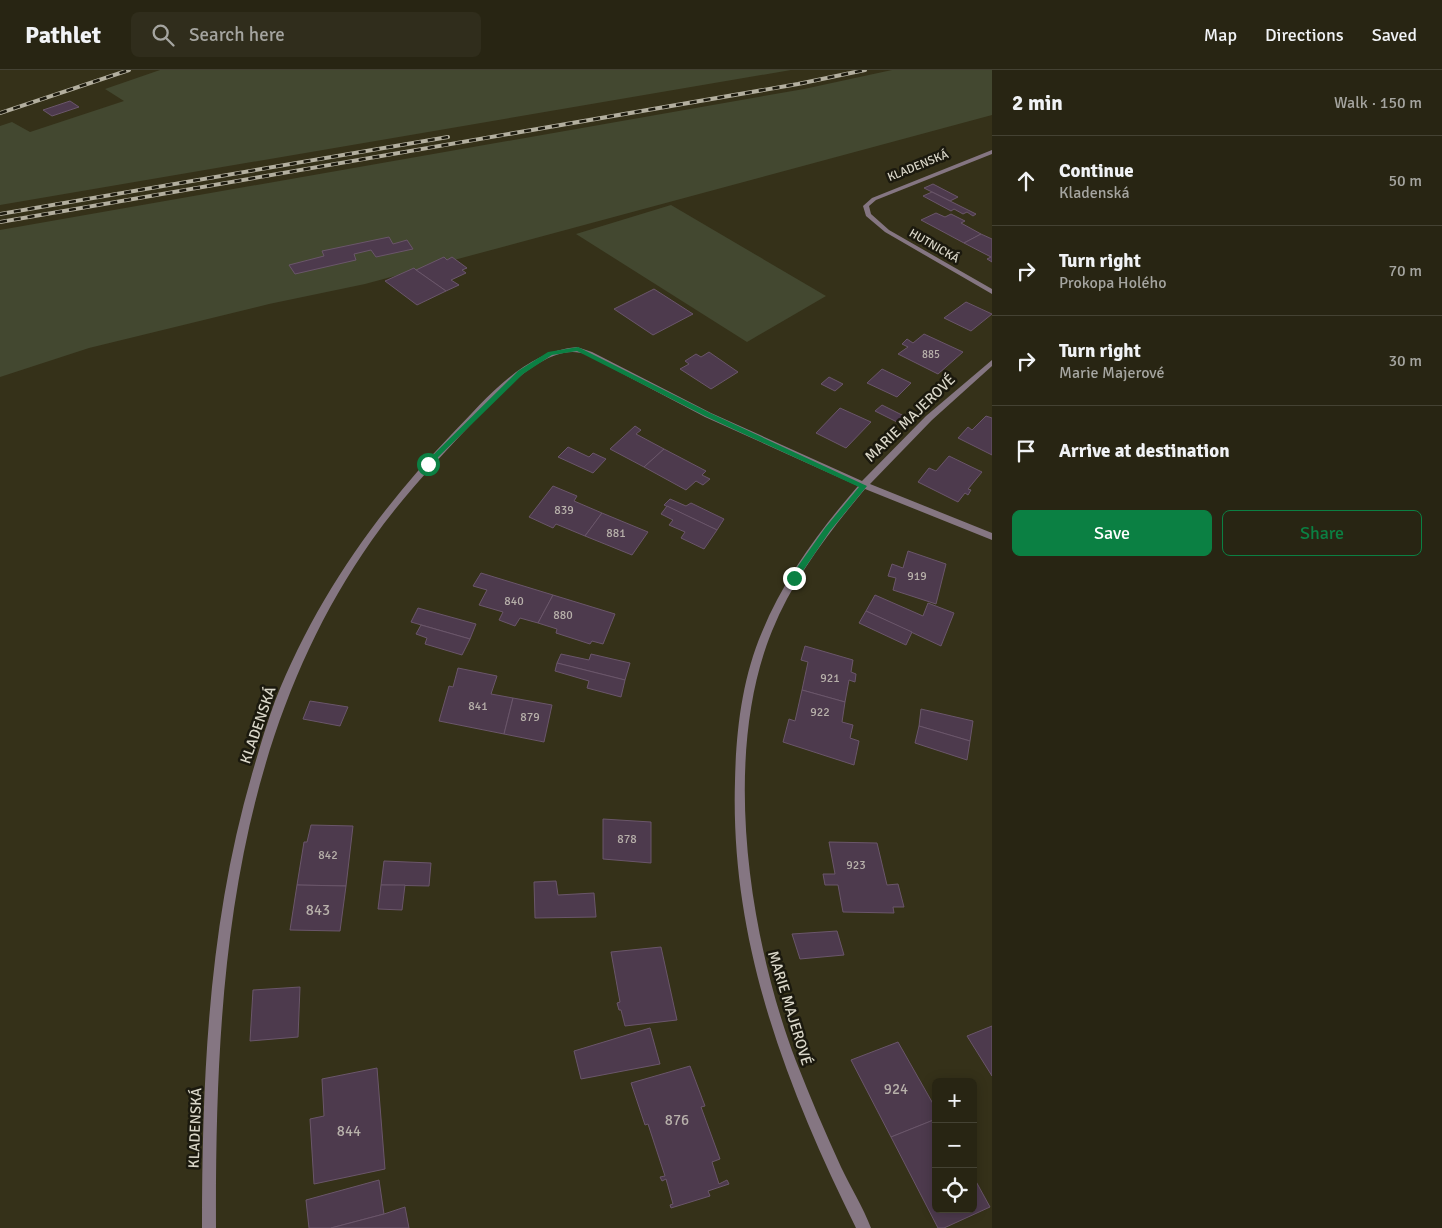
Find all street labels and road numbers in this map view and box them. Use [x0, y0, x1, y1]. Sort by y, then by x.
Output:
street label: KLADENSKÁ [885, 147, 951, 185]
street label: HUTNICKÁ [906, 226, 962, 267]
street label: MARIE MAJEROVÉ [860, 370, 959, 466]
street label: KLADENSKÁ [235, 684, 280, 766]
street label: MARIE MAJEROVÉ [764, 948, 817, 1067]
street label: KLADENSKÁ [184, 1087, 205, 1169]

